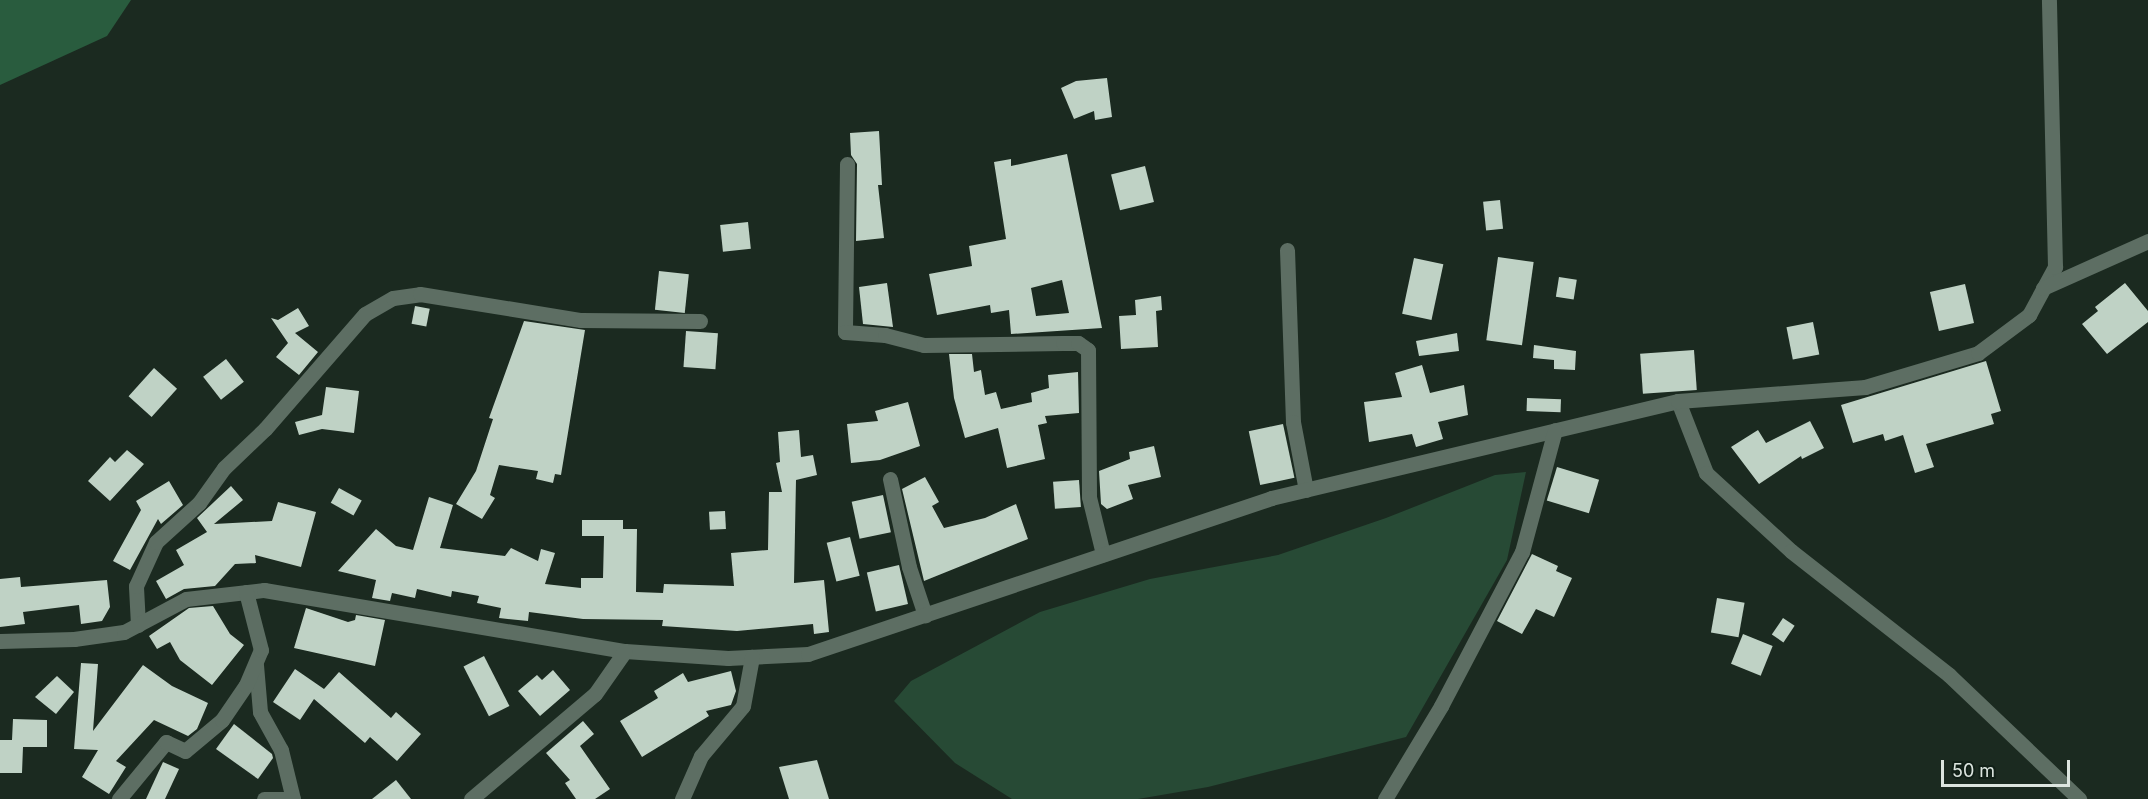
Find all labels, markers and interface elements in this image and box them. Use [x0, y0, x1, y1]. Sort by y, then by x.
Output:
scale bar [1944, 748, 2073, 786]
text: 50 m [1952, 760, 1995, 781]

